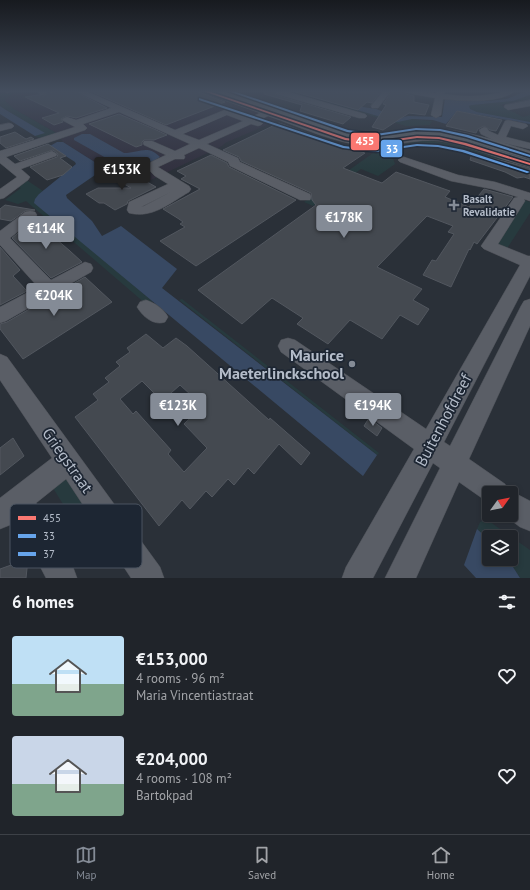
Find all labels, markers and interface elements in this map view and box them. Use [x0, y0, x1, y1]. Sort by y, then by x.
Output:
line badge: 455 [350, 132, 380, 151]
text: 455 [356, 134, 374, 148]
line badge: 33 [380, 139, 403, 158]
text: 33 [386, 142, 398, 156]
pin: €153K [94, 157, 150, 191]
text: €153K [103, 161, 141, 178]
place label: Basalt Revalidatie [463, 192, 516, 219]
marker: Basalt Revalidatie [448, 199, 460, 211]
pin: €178K [316, 205, 372, 239]
text: €178K [325, 209, 363, 226]
pin: €114K [18, 216, 74, 250]
text: €114K [27, 220, 65, 237]
pin: €204K [26, 283, 82, 317]
text: €204K [35, 287, 73, 304]
place label: Maurice Maeterlinckschool [219, 345, 344, 383]
marker: Maurice Maeterlinckschool [347, 359, 357, 369]
street label: Buitenhofdreef [410, 370, 476, 470]
pin: €123K [150, 393, 206, 427]
pin: €194K [345, 393, 401, 427]
text: €123K [159, 397, 197, 414]
text: €194K [354, 397, 392, 414]
street label: Griegstraat [38, 424, 98, 497]
north arrow [482, 486, 518, 522]
map controls [482, 486, 518, 566]
legend [10, 504, 142, 568]
text: 455 [43, 511, 61, 525]
text: 33 [43, 529, 55, 543]
button: layers [482, 530, 518, 566]
text: 37 [43, 547, 55, 561]
text: 6 homes [12, 591, 74, 613]
icon: filters [496, 591, 518, 613]
text: €153,000 [136, 648, 208, 670]
icon: home [44, 652, 92, 700]
icon: heart [496, 665, 518, 687]
text: 4 rooms · 96 m² [136, 670, 225, 687]
text: Maria Vincentiastraat [136, 687, 253, 704]
text: €204,000 [136, 748, 208, 770]
icon: home [44, 752, 92, 800]
icon: heart [496, 765, 518, 787]
text: 4 rooms · 108 m² [136, 770, 232, 787]
text: Bartokpad [136, 787, 193, 804]
tab: Map [75, 844, 97, 882]
tab: Saved [248, 844, 276, 882]
tab: Home [427, 844, 455, 882]

